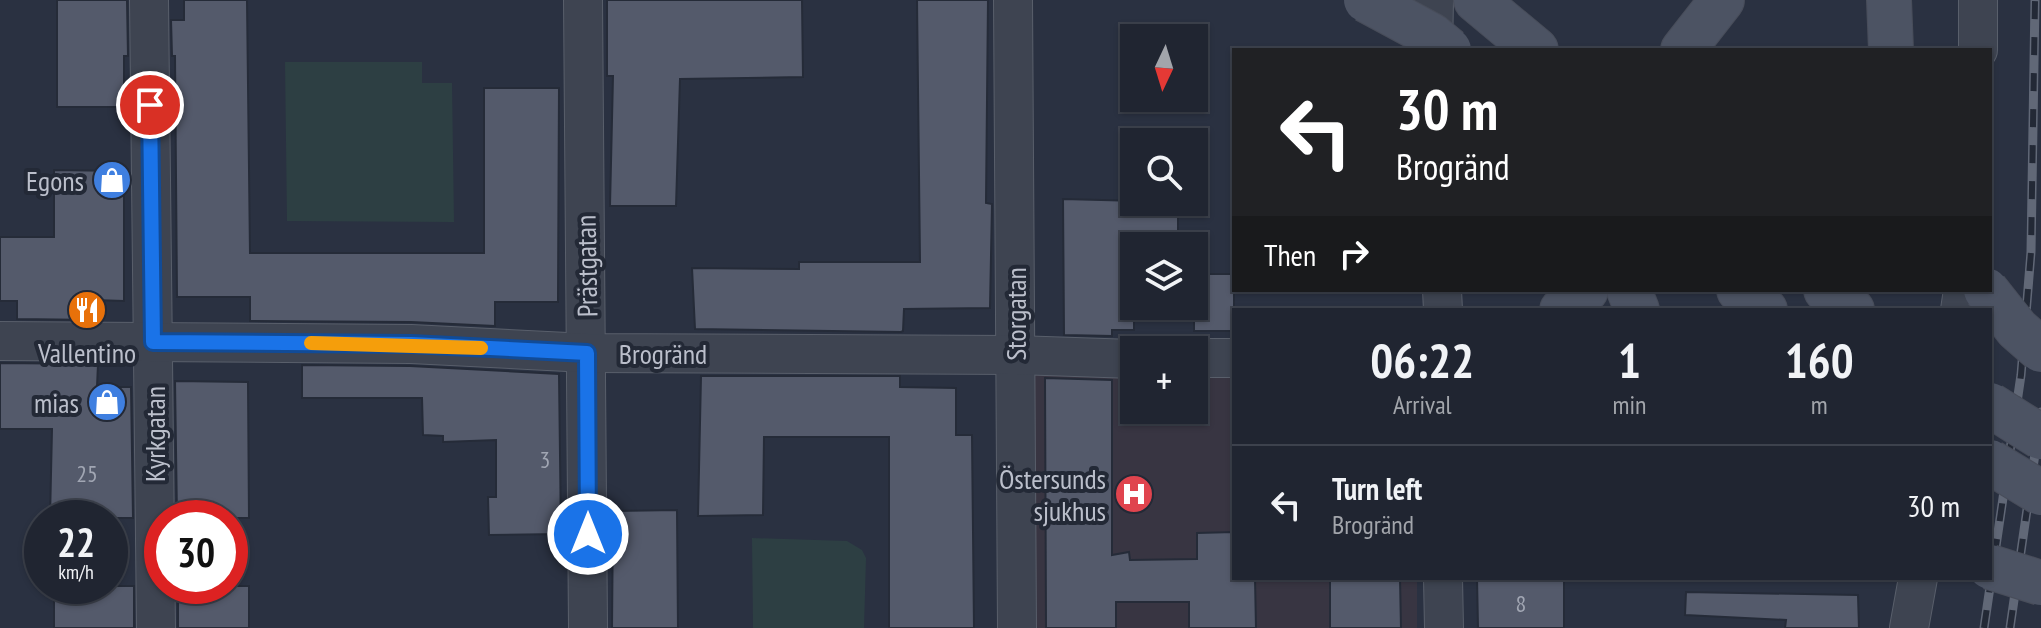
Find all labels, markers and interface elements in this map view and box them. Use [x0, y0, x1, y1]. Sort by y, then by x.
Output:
north arrow [1120, 24, 1208, 112]
map controls [1120, 24, 1208, 424]
pin [116, 71, 184, 139]
text: 30 m [1396, 73, 1498, 145]
icon: left [1264, 80, 1368, 184]
icon: arrive [128, 83, 172, 127]
button: search [1120, 128, 1208, 216]
text: Brogränd [1396, 143, 1510, 190]
shop icon: Egons [91, 159, 133, 201]
place label: Egons [26, 162, 84, 199]
street label: Prästgatan [567, 215, 605, 317]
button: layers [1120, 232, 1208, 320]
icon: right [1332, 232, 1376, 276]
text: Then [1264, 235, 1316, 274]
street label: Storgatan [997, 267, 1034, 361]
restaurant icon: Vallentino [66, 289, 108, 331]
text: 06:22 [1370, 329, 1474, 391]
text: 1 [1618, 329, 1641, 391]
text: 160 [1785, 329, 1854, 391]
place label: Vallentino [37, 334, 136, 371]
street label: Brogränd [619, 335, 707, 372]
button: + [1120, 336, 1208, 424]
shop icon: mias [86, 381, 128, 423]
place label: mias [34, 384, 79, 421]
street label: Kyrkgatan [136, 386, 173, 482]
text: Arrival [1393, 388, 1452, 421]
text: min [1612, 388, 1646, 421]
text: m [1811, 388, 1828, 421]
house number: 3 [540, 444, 550, 475]
house number: 25 [76, 458, 98, 489]
place label: Östersunds sjukhus [999, 460, 1106, 529]
text: Turn left [1332, 469, 1422, 508]
hospital icon: Östersunds sjukhus [1113, 473, 1155, 515]
icon: left [1264, 483, 1308, 527]
text: 30 m [1907, 486, 1960, 525]
position arrow [546, 492, 630, 576]
speed limit sign: 30 [144, 500, 248, 604]
text: Brogränd [1332, 508, 1414, 541]
text: 22 [57, 516, 95, 568]
text: km/h [58, 559, 94, 585]
house number: 8 [1516, 588, 1526, 619]

